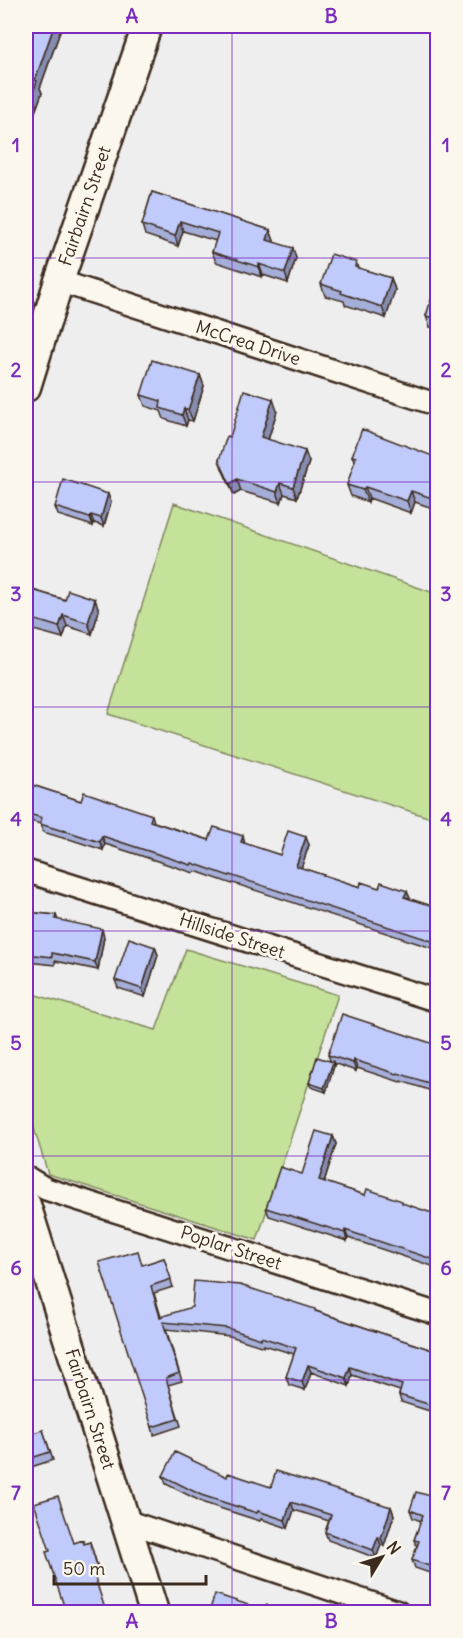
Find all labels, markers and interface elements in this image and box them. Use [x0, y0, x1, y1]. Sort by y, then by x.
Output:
text: A [126, 3, 139, 28]
text: B [324, 3, 338, 28]
text: 1 [12, 132, 20, 157]
text: 1 [442, 132, 450, 157]
street label: Fairbairn Street [53, 143, 116, 269]
street label: McCrea Drive [193, 315, 303, 370]
text: 2 [11, 357, 22, 382]
text: 2 [441, 357, 452, 382]
text: 3 [10, 581, 22, 606]
text: 3 [440, 581, 452, 606]
text: 4 [10, 806, 22, 831]
text: 4 [440, 806, 452, 831]
street label: Hillside Street [176, 908, 288, 963]
text: 5 [10, 1030, 22, 1055]
text: 5 [440, 1030, 452, 1055]
street label: Poplar Street [178, 1220, 285, 1275]
text: 6 [10, 1255, 22, 1280]
text: 6 [440, 1255, 452, 1280]
street label: Fairbairn Street [60, 1346, 121, 1472]
text: 7 [11, 1480, 21, 1505]
text: 7 [441, 1480, 451, 1505]
north arrow [352, 1527, 412, 1587]
text: N [383, 1537, 405, 1558]
scale bar [54, 1548, 206, 1586]
text: 50 m [63, 1557, 105, 1580]
text: A [126, 1608, 139, 1633]
text: B [324, 1608, 338, 1633]

